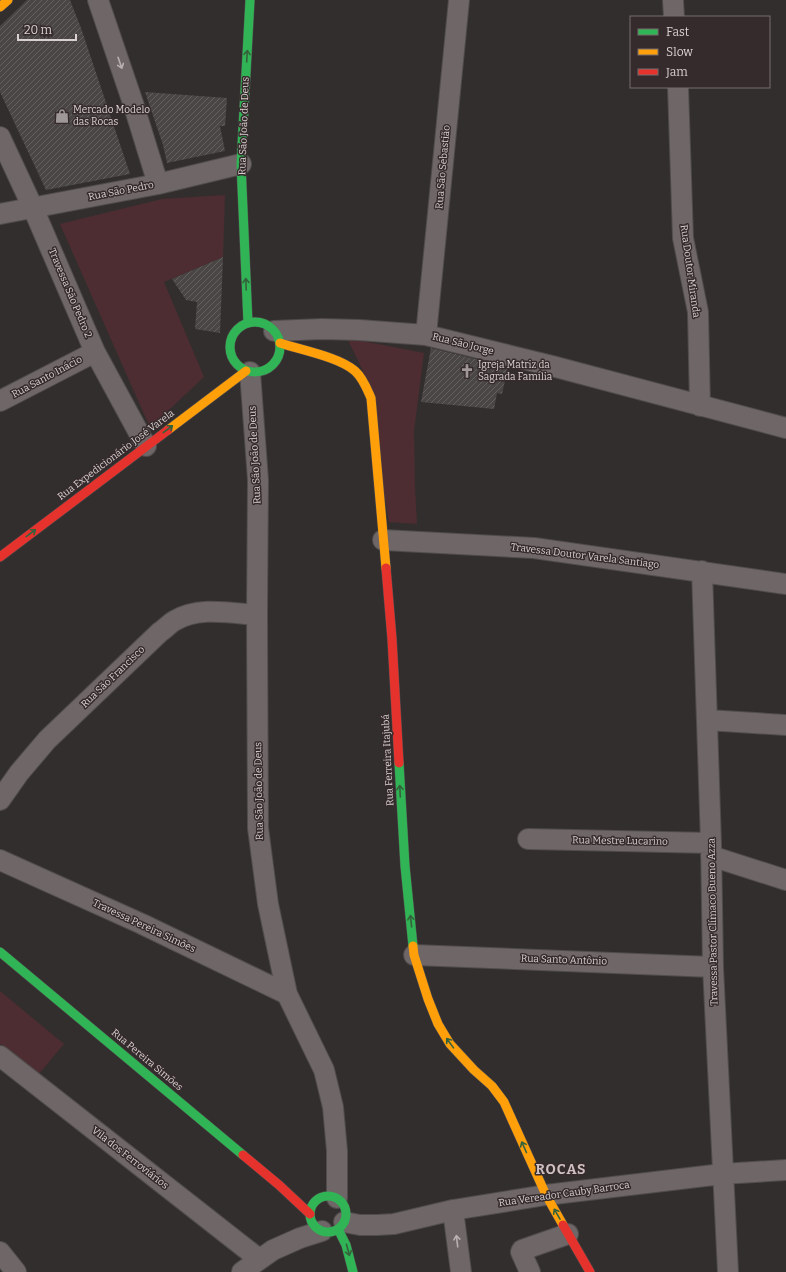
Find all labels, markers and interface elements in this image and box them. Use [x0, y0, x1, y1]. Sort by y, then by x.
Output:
scale bar [18, 16, 76, 42]
legend [630, 16, 770, 88]
text: 20 m [24, 23, 53, 37]
text: Fast [666, 25, 690, 39]
text: Slow [666, 45, 693, 59]
one-way arrow [244, 50, 251, 63]
one-way arrow [117, 56, 124, 69]
text: Jam [665, 65, 688, 79]
street label: Rua São João de Deus [236, 77, 252, 175]
place label: Mercado Modelo das Rocas [73, 104, 150, 128]
shop icon: Mercado Modelo das Rocas [54, 108, 70, 124]
street label: Rua São Sebastião [433, 124, 453, 209]
street label: Rua São Pedro [87, 179, 155, 203]
street label: Rua Doutor Miranda [678, 224, 703, 319]
street label: Travessa São Pedro 2 [46, 246, 94, 340]
one-way arrow [242, 278, 250, 291]
street label: Rua São Jorge [431, 331, 495, 357]
street label: Rua Santo Inácio [10, 353, 84, 401]
place label: Igreja Matriz da Sagrada Família [478, 359, 553, 383]
church icon: Igreja Matriz da Sagrada Família [459, 363, 475, 379]
street label: Rua São João de Deus [246, 405, 264, 504]
street label: Rua Expedicionário José Varela [55, 407, 177, 503]
one-way arrow [162, 425, 173, 434]
one-way arrow [25, 529, 36, 538]
street label: Travessa Doutor Varela Santiago [510, 541, 660, 571]
street label: Rua São Francisco [79, 643, 148, 710]
street label: Rua Ferreira Itajubá [380, 713, 396, 806]
street label: Rua São João de Deus [252, 742, 266, 840]
one-way arrow [397, 785, 404, 798]
street label: Rua Mestre Lucarino [572, 834, 668, 848]
street label: Travessa Pastor Clímaco Bueno Azza [705, 837, 720, 1006]
street label: Travessa Pereira Simões [91, 897, 198, 955]
one-way arrow [407, 915, 415, 928]
street label: Rua Santo Antônio [521, 951, 608, 968]
street label: Rua Pereira Simões [109, 1027, 185, 1094]
one-way arrow [446, 1038, 454, 1049]
street label: Vila dos Ferroviários [89, 1124, 171, 1192]
one-way arrow [520, 1141, 527, 1153]
district label: ROCAS [535, 1161, 587, 1178]
street label: Rua Vereador Cauby Barroca [498, 1179, 631, 1209]
one-way arrow [552, 1208, 560, 1220]
one-way arrow [453, 1235, 461, 1248]
one-way arrow [345, 1243, 352, 1256]

